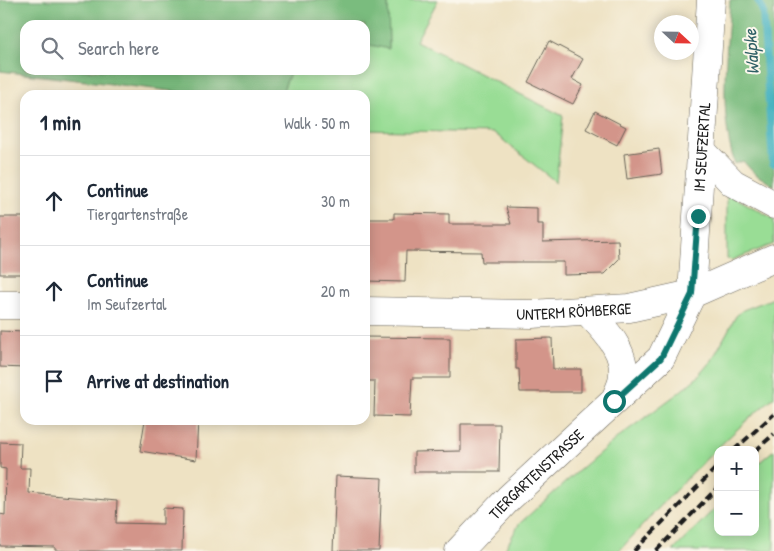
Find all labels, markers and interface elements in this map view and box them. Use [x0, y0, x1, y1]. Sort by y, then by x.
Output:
north arrow [654, 15, 699, 60]
search box [20, 20, 370, 75]
water label: Walpke [737, 28, 765, 75]
icon: search [38, 34, 66, 62]
text: Search here [78, 35, 159, 61]
street label: IM SEUFZERTAL [688, 101, 715, 193]
text: 1 min [40, 108, 81, 137]
text: Walk · 50 m [284, 112, 350, 134]
text: Continue [87, 177, 148, 203]
icon: ahead [40, 187, 68, 215]
text: 30 m [321, 190, 350, 212]
text: Tiergartenstraße [87, 203, 188, 225]
route end [687, 205, 710, 228]
text: Continue [87, 267, 148, 293]
icon: ahead [40, 277, 68, 305]
text: 20 m [321, 280, 350, 302]
text: Im Seufzertal [87, 293, 167, 315]
street label: UNTERM RÖMBERGE [516, 297, 632, 325]
icon: arrive [40, 367, 68, 395]
text: Arrive at destination [87, 368, 229, 394]
route start [603, 390, 626, 413]
street label: TIERGARTENSTRASSE [484, 424, 588, 524]
map controls [714, 446, 759, 536]
button: + [714, 446, 759, 491]
button: − [714, 491, 759, 536]

